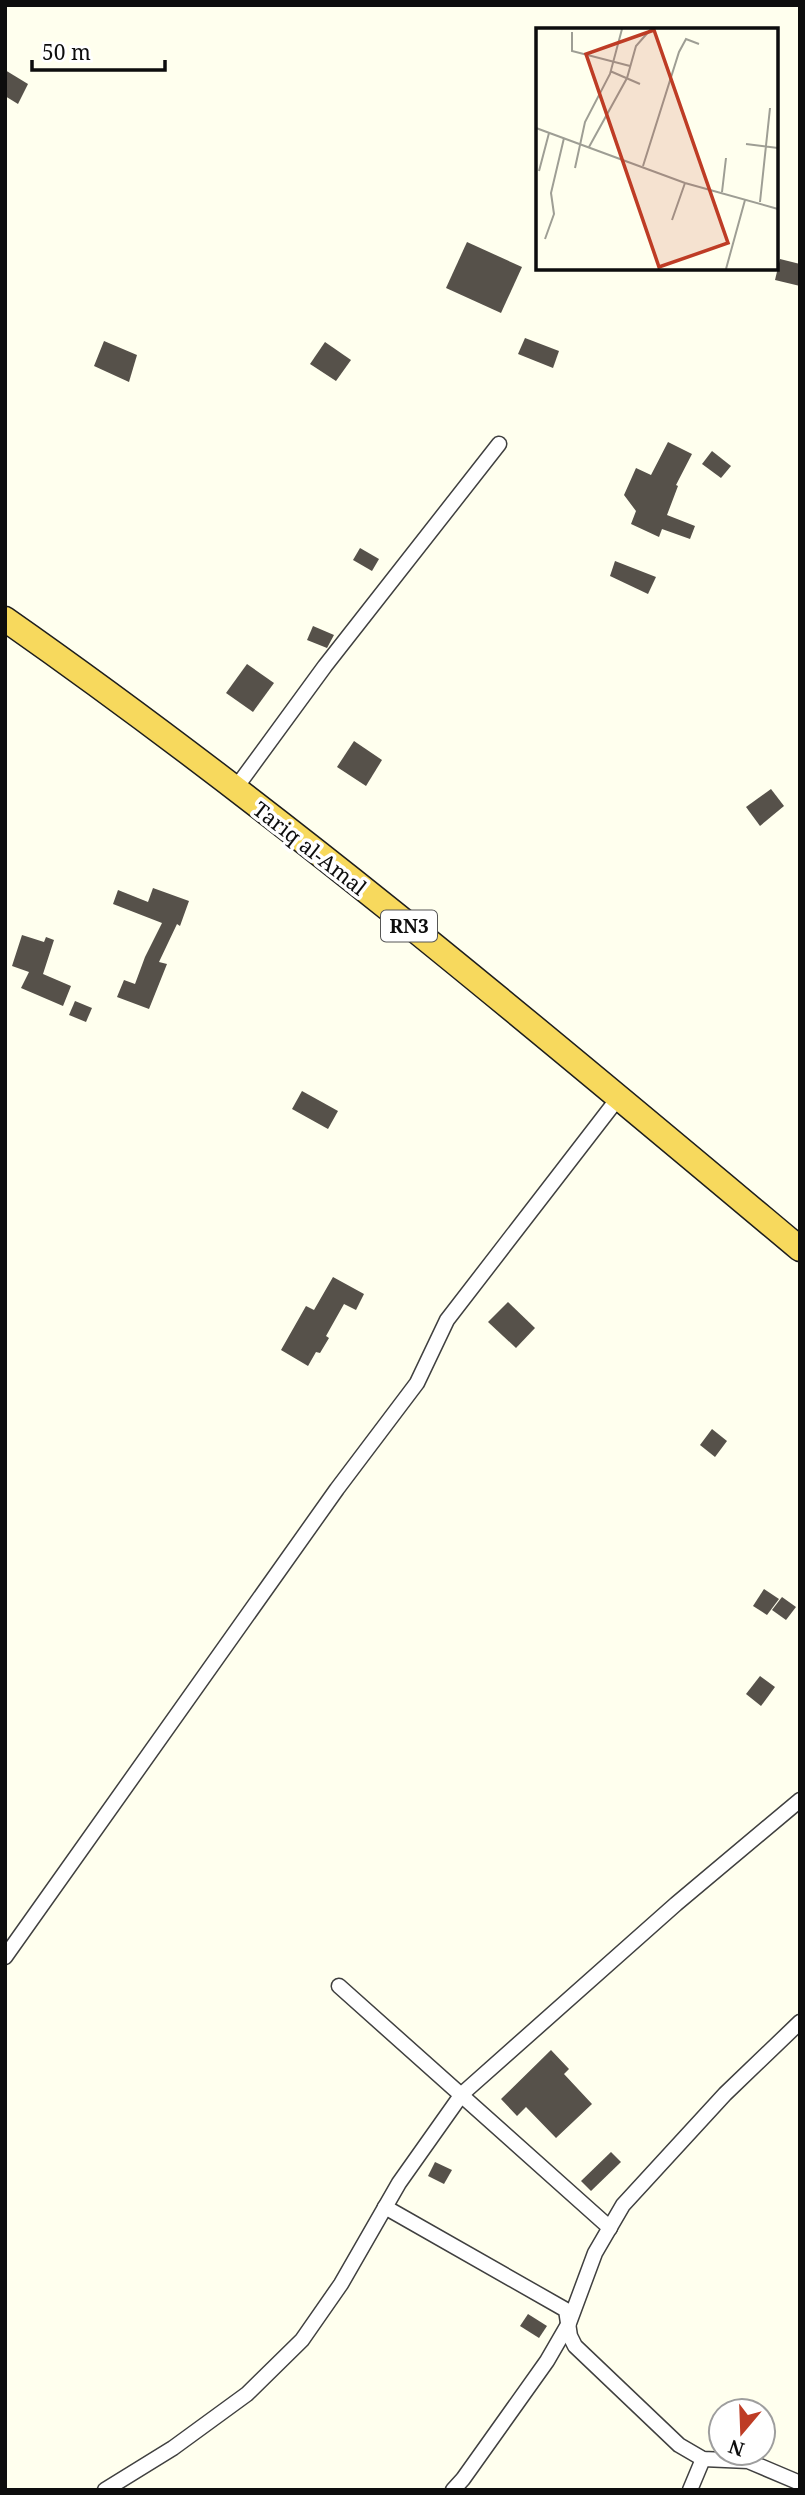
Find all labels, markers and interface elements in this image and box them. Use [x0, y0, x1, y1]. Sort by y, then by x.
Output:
scale bar [32, 28, 164, 72]
inset map [536, 28, 777, 270]
text: 50 m [42, 38, 91, 66]
street label: Tariq al-Amal [247, 795, 373, 901]
road number: RN3 [381, 910, 437, 942]
north arrow [707, 2397, 777, 2467]
text: N [725, 2433, 748, 2463]

